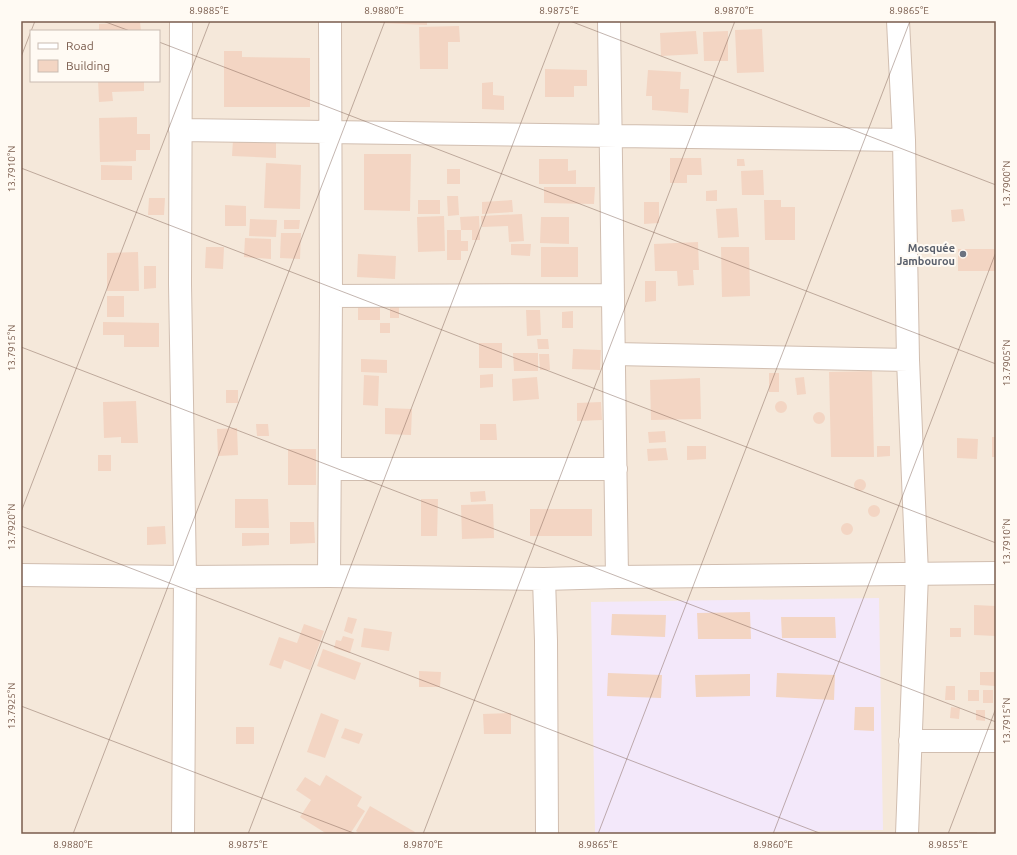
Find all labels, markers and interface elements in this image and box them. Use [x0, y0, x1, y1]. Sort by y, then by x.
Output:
text: 8.9885°E [189, 5, 229, 16]
text: 8.9880°E [364, 5, 404, 16]
text: 8.9875°E [539, 5, 579, 16]
text: 8.9870°E [714, 5, 754, 16]
text: 8.9865°E [889, 5, 929, 16]
legend [30, 30, 160, 82]
text: Road [66, 39, 94, 52]
text: Building [66, 59, 110, 72]
text: 13.7910°N [6, 146, 17, 192]
text: 13.7900°N [1001, 161, 1012, 207]
place label: Mosquée Jambourou [897, 242, 955, 267]
marker: Mosquée Jambourou [958, 249, 968, 259]
text: 13.7915°N [6, 325, 17, 371]
text: 13.7905°N [1001, 340, 1012, 386]
text: 13.7920°N [6, 504, 17, 550]
text: 13.7910°N [1001, 519, 1012, 565]
text: 13.7925°N [6, 683, 17, 729]
text: 13.7915°N [1001, 698, 1012, 744]
text: 8.9880°E [53, 839, 93, 850]
text: 8.9875°E [228, 839, 268, 850]
text: 8.9870°E [403, 839, 443, 850]
text: 8.9865°E [578, 839, 618, 850]
text: 8.9860°E [753, 839, 793, 850]
text: 8.9855°E [928, 839, 968, 850]

